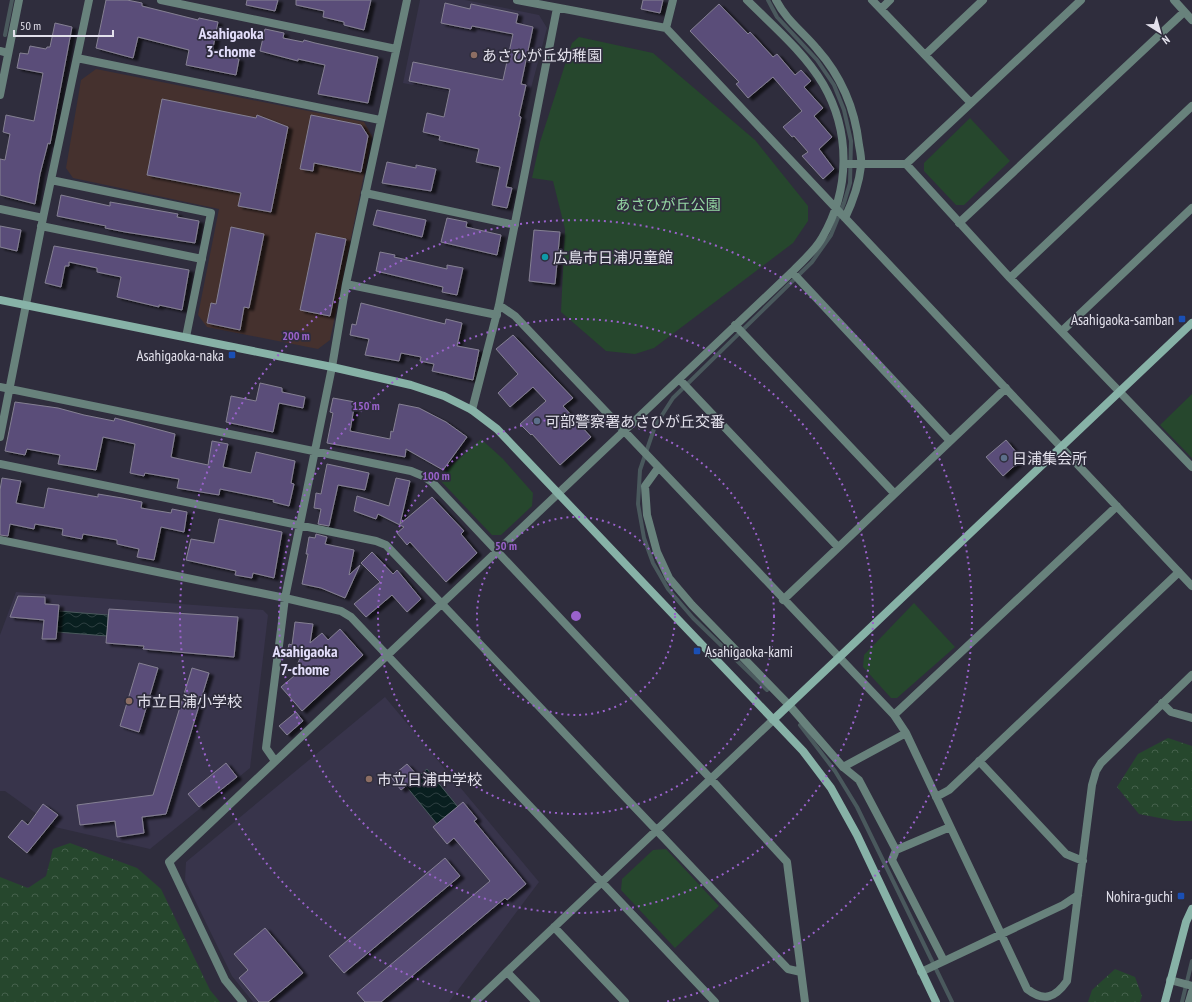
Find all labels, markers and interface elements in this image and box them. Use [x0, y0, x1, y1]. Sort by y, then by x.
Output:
scale bar [14, 12, 113, 38]
north arrow [1140, 12, 1180, 52]
text: 50 m [20, 18, 41, 33]
district label: Asahigaoka 3-chome [197, 23, 264, 61]
text: N [1159, 33, 1173, 47]
place label: あさひが丘幼稚園 [482, 46, 602, 65]
marker: あさひが丘幼稚園 [469, 50, 479, 60]
park label: あさひが丘公園 [615, 195, 721, 214]
place label: 広島市日浦児童館 [553, 248, 673, 267]
marker: 広島市日浦児童館 [540, 252, 550, 262]
place label: Asahigaoka-samban [1071, 310, 1174, 329]
marker: Asahigaoka-samban [1177, 314, 1187, 324]
text: 200 m [282, 328, 310, 343]
place label: Asahigaoka-naka [136, 346, 224, 365]
marker: Asahigaoka-naka [227, 350, 237, 360]
text: 150 m [352, 398, 380, 413]
place label: 可部警察署あさひが丘交番 [545, 412, 725, 431]
marker: 可部警察署あさひが丘交番 [532, 416, 542, 426]
place label: 日浦集会所 [1012, 449, 1087, 468]
marker: 日浦集会所 [999, 453, 1009, 463]
text: 100 m [422, 468, 450, 483]
text: 50 m [495, 538, 517, 553]
centre of rings [569, 609, 583, 623]
district label: Asahigaoka 7-chome [271, 641, 338, 679]
place label: Asahigaoka-kami [705, 642, 793, 661]
marker: Asahigaoka-kami [692, 646, 702, 656]
place label: 市立日浦小学校 [137, 692, 242, 711]
marker: 市立日浦小学校 [124, 696, 134, 706]
place label: 市立日浦中学校 [377, 770, 482, 789]
marker: 市立日浦中学校 [364, 774, 374, 784]
place label: Nohira-guchi [1106, 887, 1173, 906]
marker: Nohira-guchi [1176, 891, 1186, 901]

